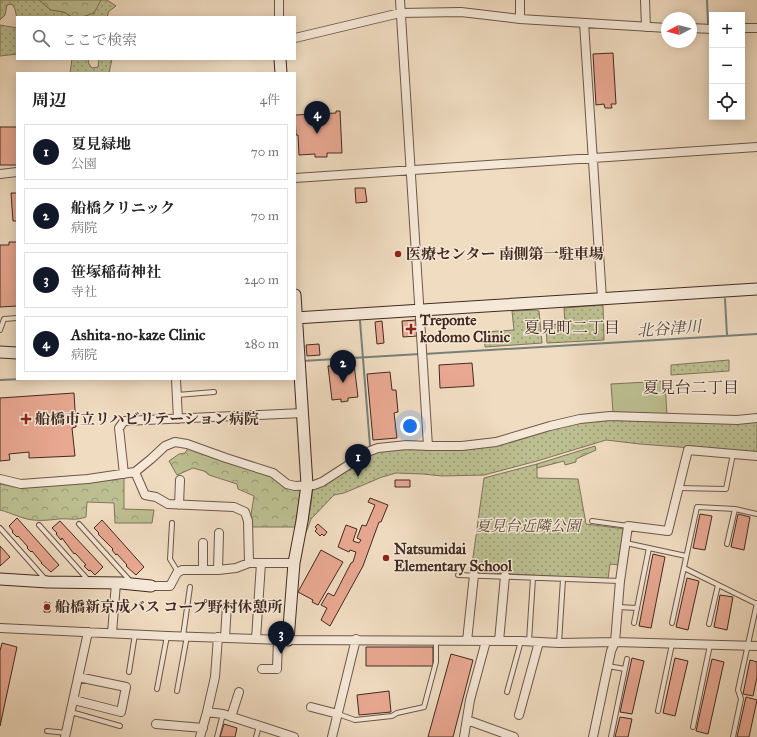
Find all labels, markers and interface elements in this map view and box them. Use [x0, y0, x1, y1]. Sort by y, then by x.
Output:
north arrow [661, 12, 697, 48]
map controls [709, 12, 745, 120]
button: + [709, 12, 745, 48]
search box [16, 16, 296, 60]
icon: search [30, 27, 52, 49]
text: ここで検索 [62, 31, 137, 49]
button: − [709, 48, 745, 84]
button: locate [709, 84, 745, 120]
text: 周辺 [32, 90, 66, 111]
text: 4件 [260, 92, 280, 108]
pin: 4 [304, 101, 330, 134]
text: 夏見緑地 [71, 135, 131, 153]
text: 1 [43, 144, 49, 160]
text: 70 m [251, 144, 279, 160]
text: 公園 [71, 156, 97, 172]
text: 船橋クリニック [71, 199, 175, 217]
text: 2 [43, 208, 49, 224]
text: 70 m [251, 208, 279, 224]
text: 病院 [71, 220, 97, 236]
place label: 医療センター 南側第一駐車場 [406, 245, 604, 263]
marker: 医療センター 南側第一駐車場 [393, 249, 403, 259]
text: 笹塚稲荷神社 [71, 263, 161, 281]
text: 3 [43, 272, 49, 288]
text: 240 m [244, 272, 279, 288]
text: 寺社 [71, 284, 97, 300]
place label: Treponte kodomo Clinic [419, 311, 511, 346]
water label: 北谷津川 [636, 317, 704, 340]
district label: 夏見町二丁目 [524, 318, 620, 337]
marker: Treponte kodomo Clinic [405, 323, 417, 335]
text: Ashita-no-kaze Clinic [71, 326, 205, 344]
text: 4 [42, 336, 50, 352]
text: 280 m [244, 336, 279, 352]
text: 病院 [71, 347, 97, 363]
pin: 2 [330, 350, 356, 383]
district label: 夏見台二丁目 [643, 378, 739, 397]
place label: 船橋市立リハビリテーション病院 [35, 410, 259, 428]
marker: 船橋市立リハビリテーション病院 [20, 413, 32, 425]
your location [400, 416, 420, 436]
pin: 1 [345, 444, 371, 477]
park label: 夏見台近隣公園 [475, 517, 583, 535]
place label: Natsumidai Elementary School [394, 540, 513, 576]
marker: Natsumidai Elementary School [381, 553, 391, 563]
place label: 船橋新京成バス コープ野村休憩所 [55, 598, 282, 616]
marker: 船橋新京成バス コープ野村休憩所 [42, 602, 52, 612]
pin: 3 [268, 621, 294, 654]

